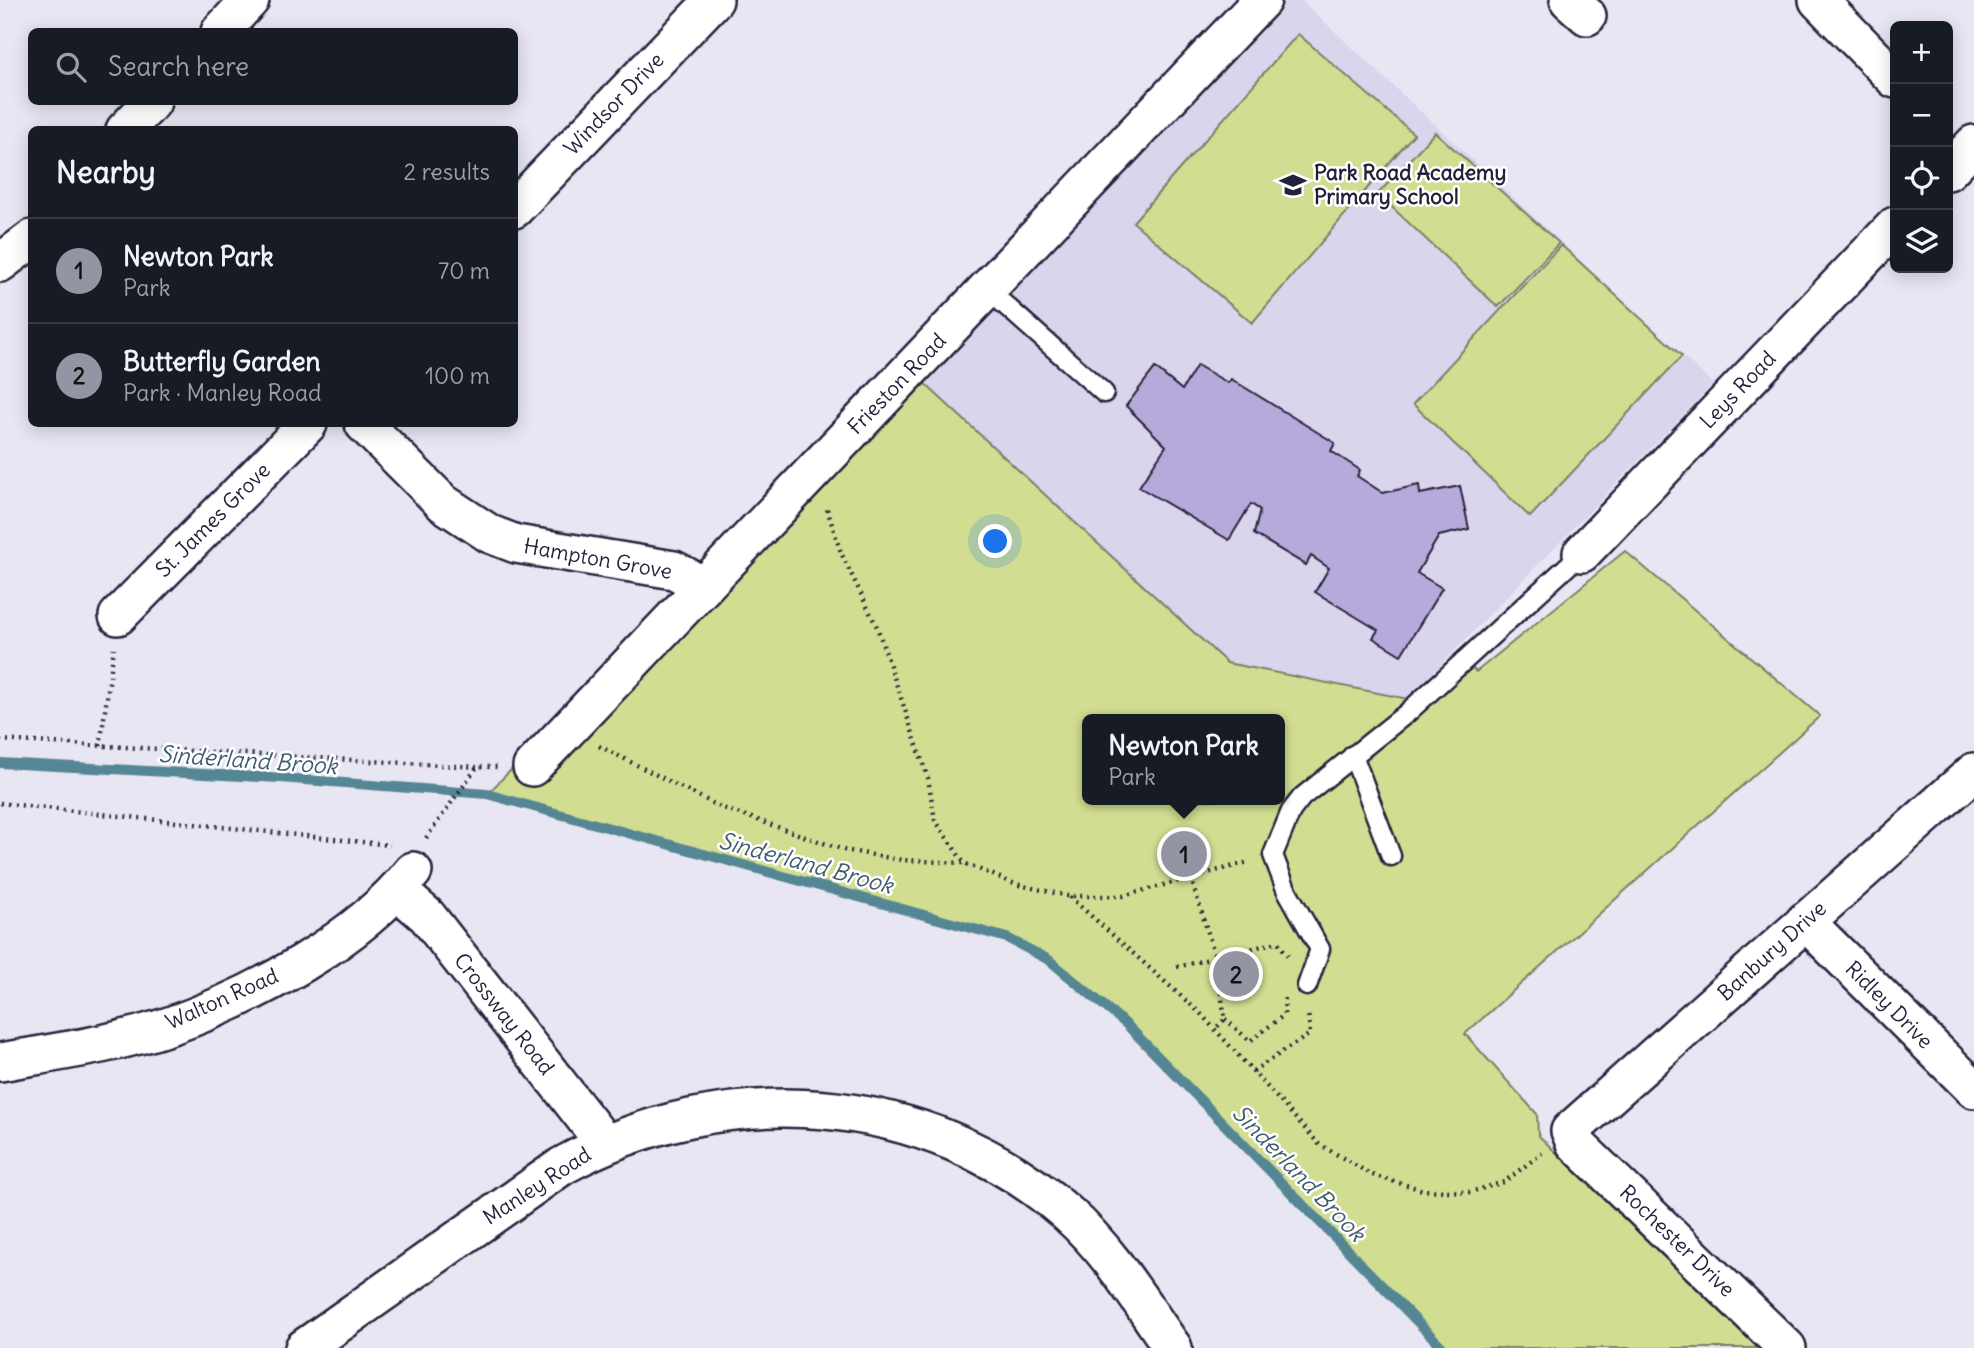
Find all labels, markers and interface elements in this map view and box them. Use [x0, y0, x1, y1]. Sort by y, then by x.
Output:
map controls [1890, 21, 1953, 273]
button: + [1890, 21, 1953, 84]
search box [28, 28, 518, 105]
street label: Windsor Drive [558, 46, 670, 161]
icon: search [52, 48, 90, 86]
text: Search here [108, 50, 249, 83]
button: − [1890, 84, 1953, 147]
button: locate [1890, 147, 1953, 210]
text: Nearby [56, 153, 156, 191]
text: 2 results [404, 157, 490, 186]
place label: Park Road Academy Primary School [1314, 159, 1506, 210]
school or university icon: Park Road Academy Primary School [1278, 170, 1308, 200]
button: layers [1890, 210, 1953, 273]
text: Newton Park [123, 240, 274, 273]
text: 1 [74, 256, 84, 285]
text: 70 m [438, 256, 490, 285]
text: Park [123, 273, 171, 302]
street label: Frieston Road [842, 327, 952, 440]
text: Butterfly Garden [123, 345, 321, 378]
street label: Leys Road [1694, 345, 1781, 434]
text: 2 [73, 361, 85, 390]
text: 100 m [425, 361, 490, 390]
text: Park · Manley Road [123, 378, 322, 407]
street label: St. James Grove [150, 457, 276, 583]
your location [978, 524, 1012, 558]
street label: Hampton Grove [522, 532, 674, 585]
popup [1082, 714, 1285, 805]
text: Newton Park [1108, 729, 1259, 762]
water label: Sinderland Brook [158, 739, 340, 780]
text: Park [1108, 762, 1156, 791]
water label: Sinderland Brook [716, 825, 897, 900]
pin: 1 [1161, 828, 1207, 880]
street label: Banbury Drive [1712, 895, 1832, 1006]
street label: Crossway Road [448, 947, 560, 1080]
pin: 2 [1213, 948, 1259, 1000]
street label: Ridley Drive [1840, 955, 1939, 1054]
street label: Walton Road [161, 962, 282, 1035]
water label: Sinderland Brook [1227, 1098, 1373, 1248]
street label: Manley Road [478, 1141, 596, 1230]
street label: Rochester Drive [1614, 1179, 1741, 1302]

